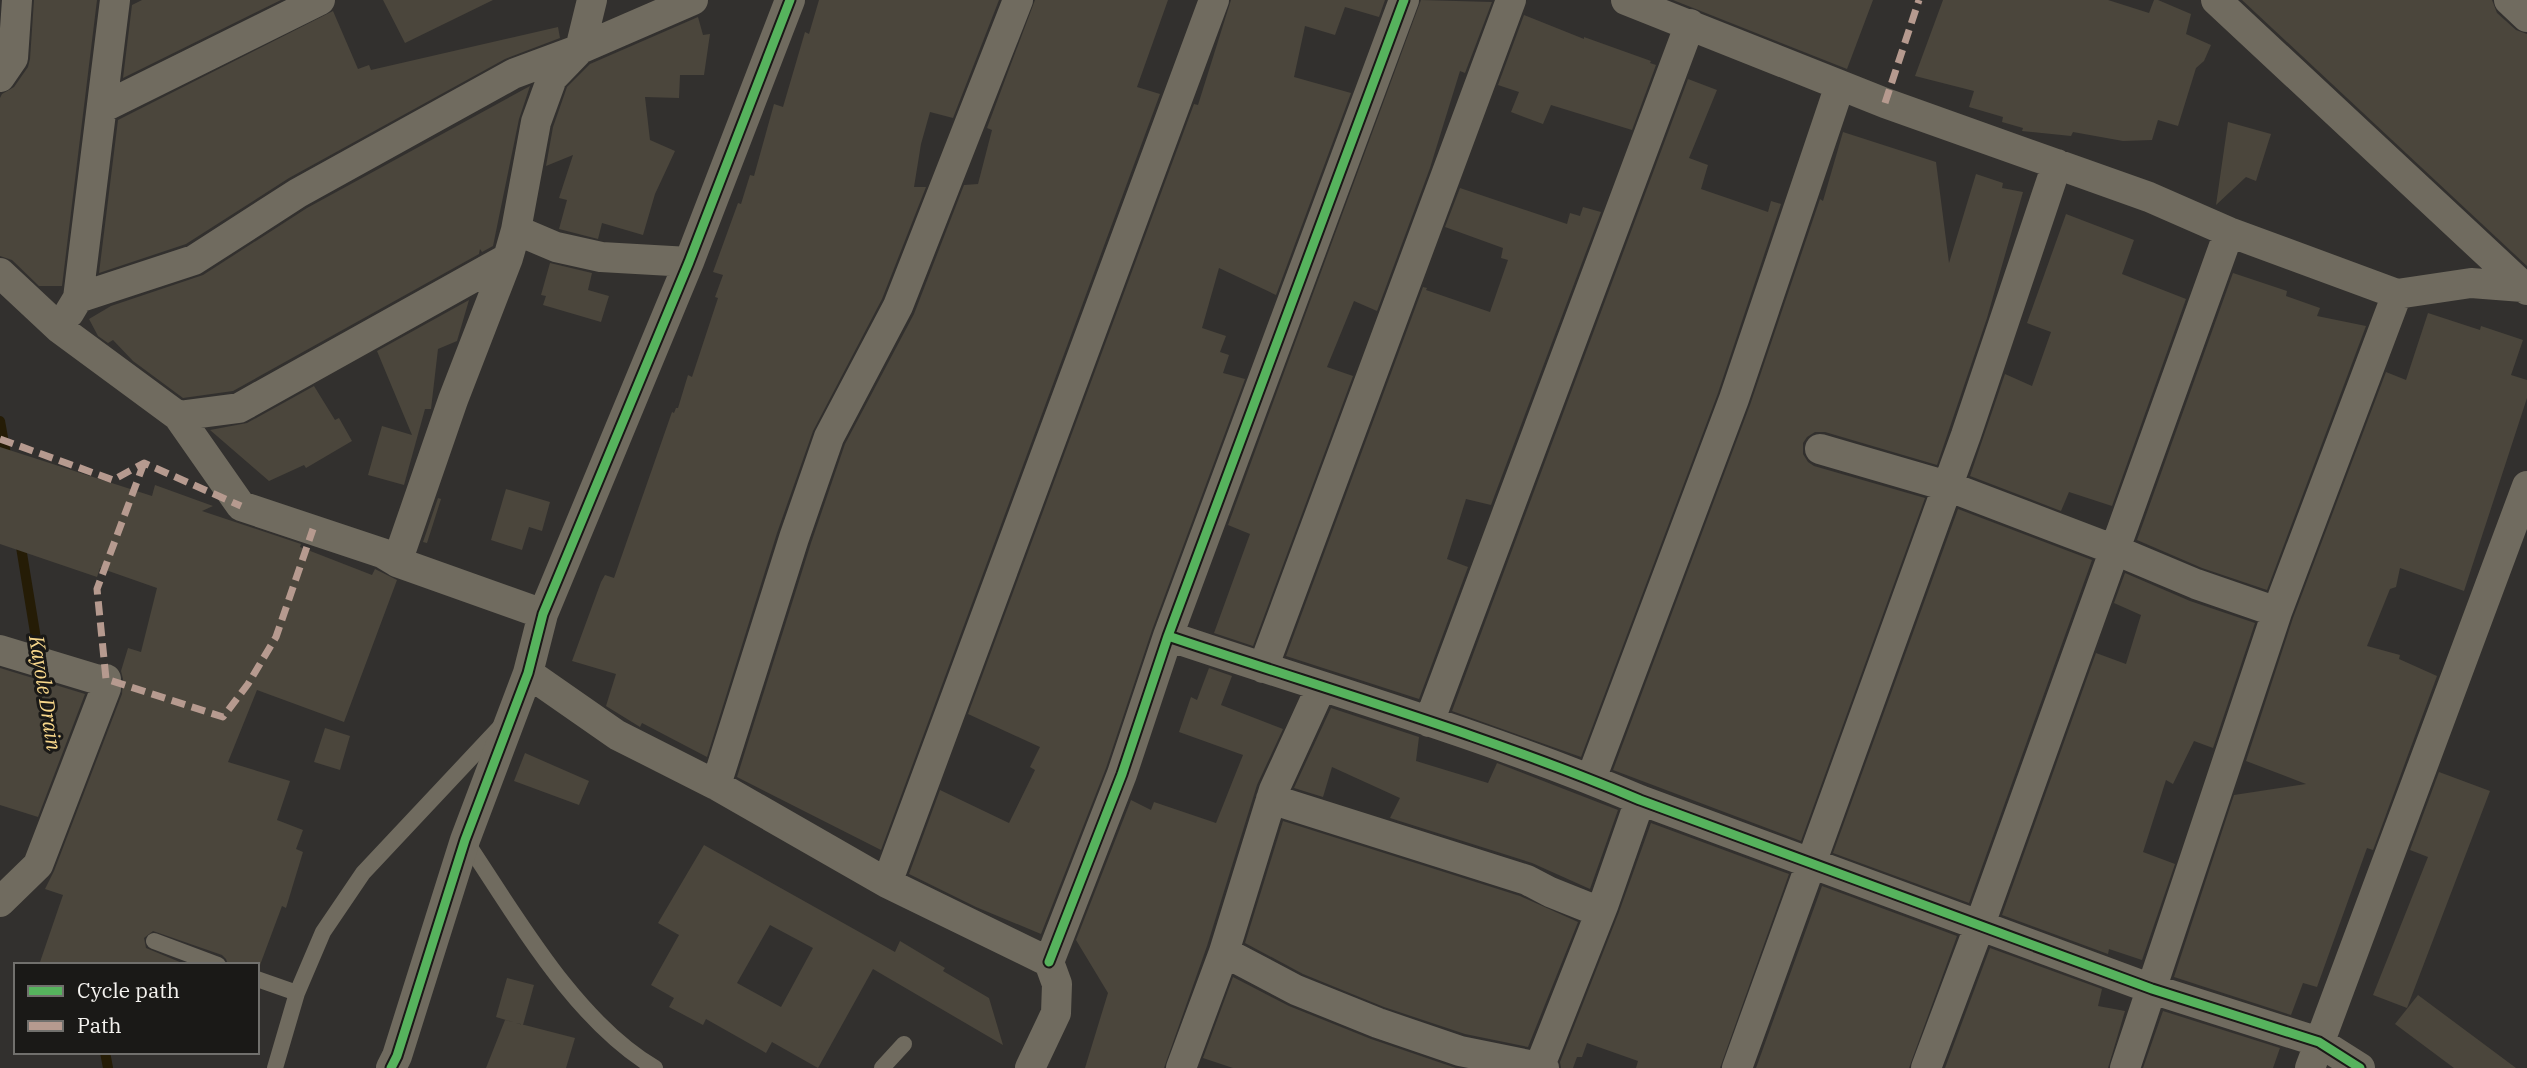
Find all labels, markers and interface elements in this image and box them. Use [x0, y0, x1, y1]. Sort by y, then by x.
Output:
water label: Kayole Drain [23, 632, 69, 753]
legend [14, 963, 259, 1054]
text: Cycle path [77, 976, 180, 1004]
text: Path [77, 1011, 122, 1039]

